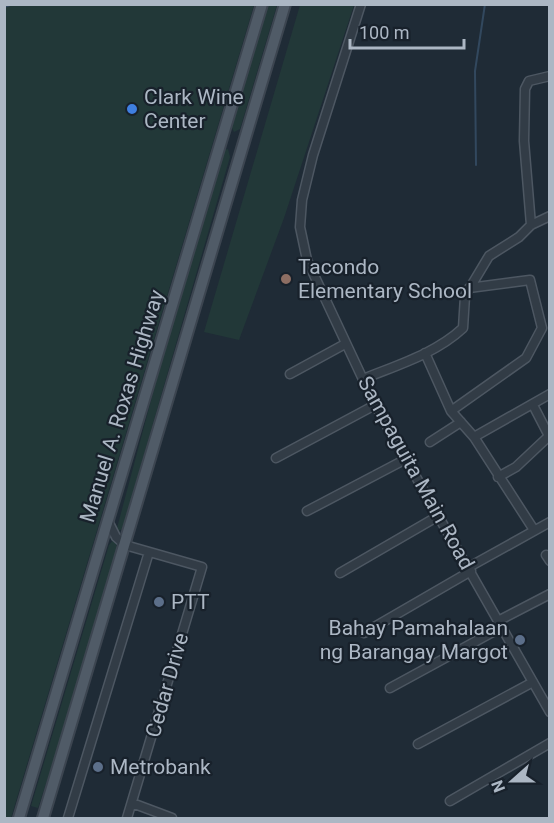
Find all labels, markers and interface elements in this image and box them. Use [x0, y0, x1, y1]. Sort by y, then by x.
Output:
scale bar [350, 12, 464, 50]
text: 100 m [359, 22, 410, 43]
place label: Clark Wine Center [144, 85, 244, 133]
marker: Clark Wine Center [125, 102, 139, 116]
place label: Tacondo Elementary School [298, 255, 472, 303]
marker: Tacondo Elementary School [279, 272, 293, 286]
street label: Manuel A. Roxas Highway [75, 287, 169, 525]
street label: Sampaguita Main Road [353, 372, 479, 574]
place label: PTT [171, 590, 210, 614]
marker: PTT [152, 595, 166, 609]
place label: Bahay Pamahalaan ng Barangay Margot [320, 616, 508, 664]
street label: Cedar Drive [141, 630, 193, 740]
marker: Bahay Pamahalaan ng Barangay Margot [513, 633, 527, 647]
north arrow [482, 751, 542, 811]
place label: Metrobank [110, 755, 211, 779]
marker: Metrobank [91, 760, 105, 774]
text: N [488, 778, 509, 795]

